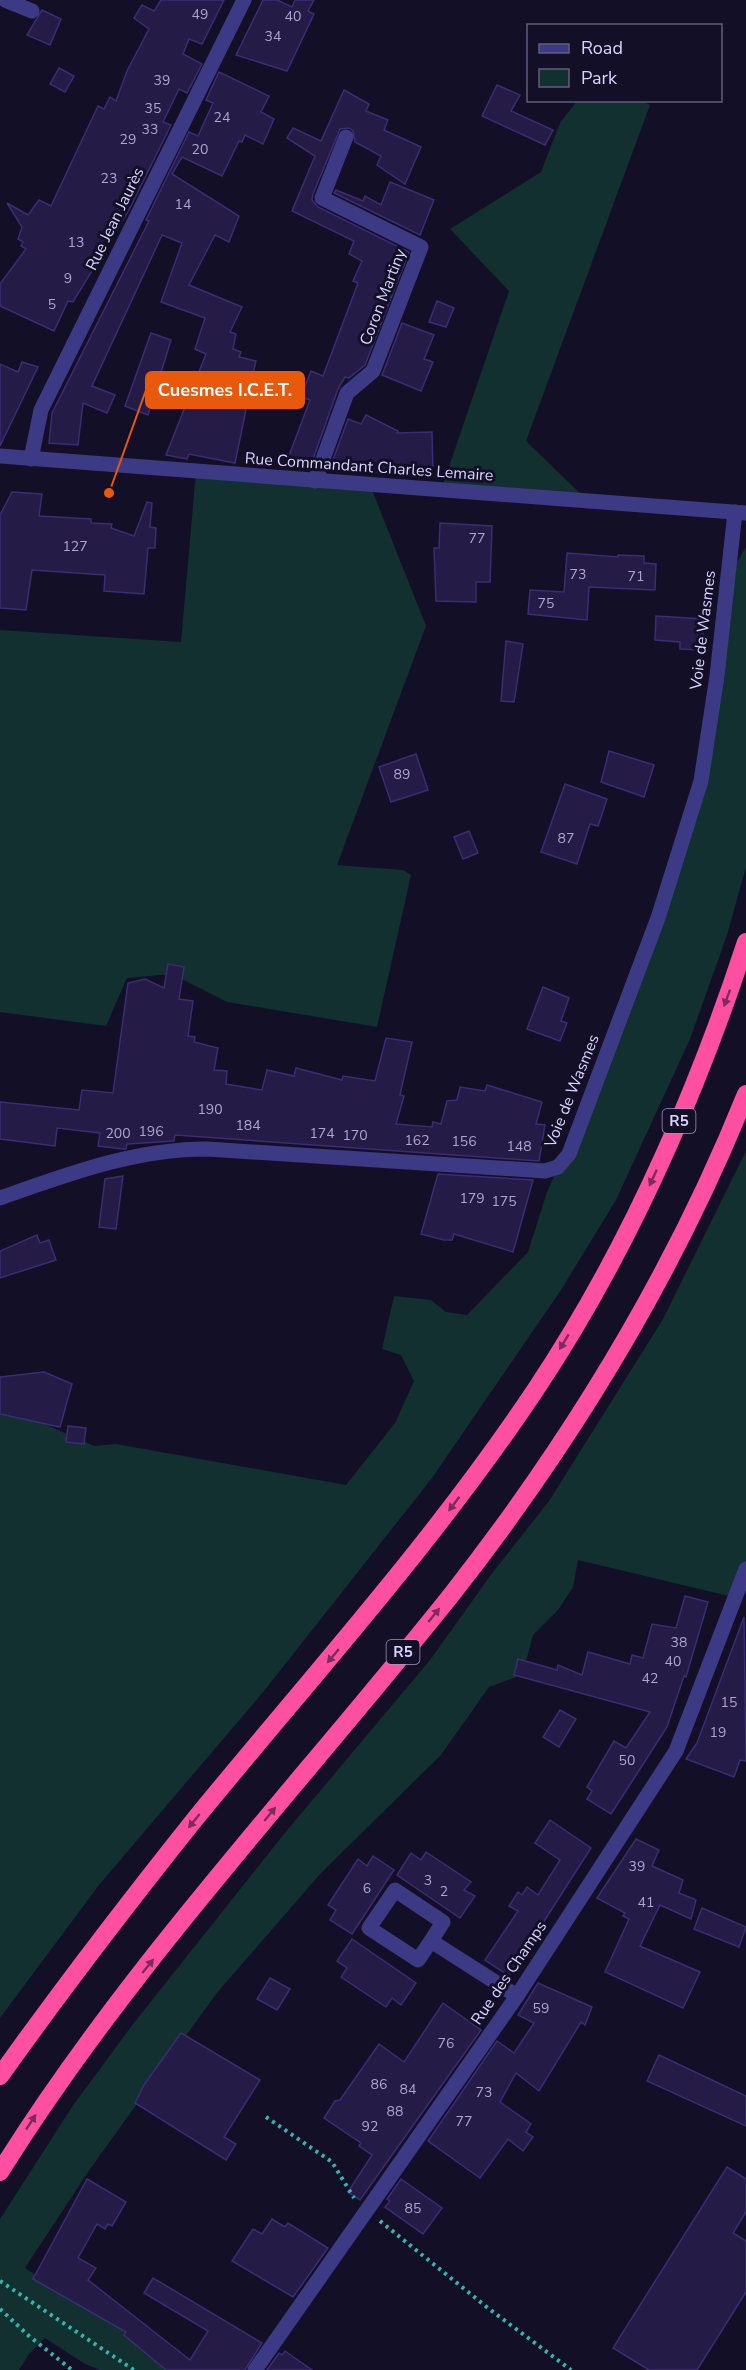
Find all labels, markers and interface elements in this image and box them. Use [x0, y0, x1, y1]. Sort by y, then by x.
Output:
house number: 49 [192, 5, 208, 24]
house number: 40 [285, 7, 301, 26]
legend [527, 24, 722, 102]
house number: 34 [265, 27, 281, 46]
text: Road [581, 36, 623, 60]
text: Park [581, 66, 618, 90]
house number: 39 [154, 71, 170, 90]
house number: 35 [145, 99, 161, 118]
house number: 24 [214, 108, 230, 127]
house number: 33 [142, 120, 158, 139]
house number: 29 [120, 130, 136, 149]
house number: 20 [192, 140, 208, 159]
street label: Rue Jean Jaurès [81, 164, 149, 274]
house number: 23 [101, 169, 117, 188]
house number: 14 [175, 195, 191, 214]
house number: 13 [68, 233, 84, 252]
street label: Coron Martiny [355, 245, 412, 348]
house number: 9 [64, 269, 72, 288]
house number: 5 [48, 295, 56, 314]
callout: Cuesmes I.C.E.T. [146, 372, 304, 408]
text: Cuesmes I.C.E.T. [158, 378, 292, 402]
street label: Rue Commandant Charles Lemaire [244, 447, 494, 487]
house number: 77 [469, 529, 485, 548]
house number: 127 [62, 537, 88, 556]
house number: 73 [570, 565, 586, 584]
house number: 71 [628, 567, 644, 586]
street label: Voie de Wasmes [685, 569, 721, 692]
house number: 75 [538, 594, 554, 613]
house number: 89 [394, 765, 410, 784]
house number: 87 [558, 829, 574, 848]
one-way arrow [722, 989, 732, 1007]
street label: Voie de Wasmes [539, 1031, 605, 1152]
house number: 190 [197, 1100, 223, 1119]
road number: R5 [662, 1109, 696, 1133]
house number: 184 [235, 1116, 261, 1135]
house number: 196 [138, 1122, 164, 1141]
house number: 200 [105, 1124, 131, 1143]
house number: 174 [309, 1124, 335, 1143]
house number: 170 [342, 1126, 368, 1145]
house number: 162 [404, 1131, 430, 1150]
house number: 156 [451, 1132, 477, 1151]
house number: 148 [506, 1137, 532, 1156]
one-way arrow [648, 1169, 658, 1187]
house number: 179 [459, 1189, 485, 1208]
house number: 175 [491, 1192, 517, 1211]
one-way arrow [558, 1334, 569, 1350]
one-way arrow [449, 1496, 461, 1511]
one-way arrow [428, 1607, 441, 1623]
house number: 38 [671, 1633, 687, 1652]
road number: R5 [386, 1640, 420, 1664]
one-way arrow [327, 1648, 340, 1663]
house number: 40 [665, 1652, 681, 1671]
house number: 42 [642, 1669, 658, 1688]
house number: 15 [721, 1693, 737, 1712]
house number: 19 [710, 1723, 726, 1742]
house number: 50 [619, 1751, 635, 1770]
one-way arrow [264, 1806, 277, 1822]
one-way arrow [188, 1814, 200, 1829]
house number: 39 [629, 1857, 645, 1876]
house number: 3 [424, 1871, 432, 1890]
house number: 6 [363, 1879, 371, 1898]
house number: 2 [440, 1882, 448, 1901]
house number: 41 [638, 1893, 654, 1912]
street label: Rue des Champs [466, 1917, 552, 2029]
one-way arrow [141, 1958, 154, 1974]
house number: 59 [533, 1999, 549, 2018]
house number: 76 [438, 2034, 454, 2053]
house number: 86 [371, 2075, 387, 2094]
house number: 84 [400, 2080, 416, 2099]
house number: 73 [476, 2083, 492, 2102]
house number: 88 [387, 2102, 403, 2121]
house number: 77 [456, 2112, 472, 2131]
one-way arrow [26, 2114, 37, 2130]
house number: 92 [362, 2117, 378, 2136]
house number: 85 [405, 2199, 421, 2218]

